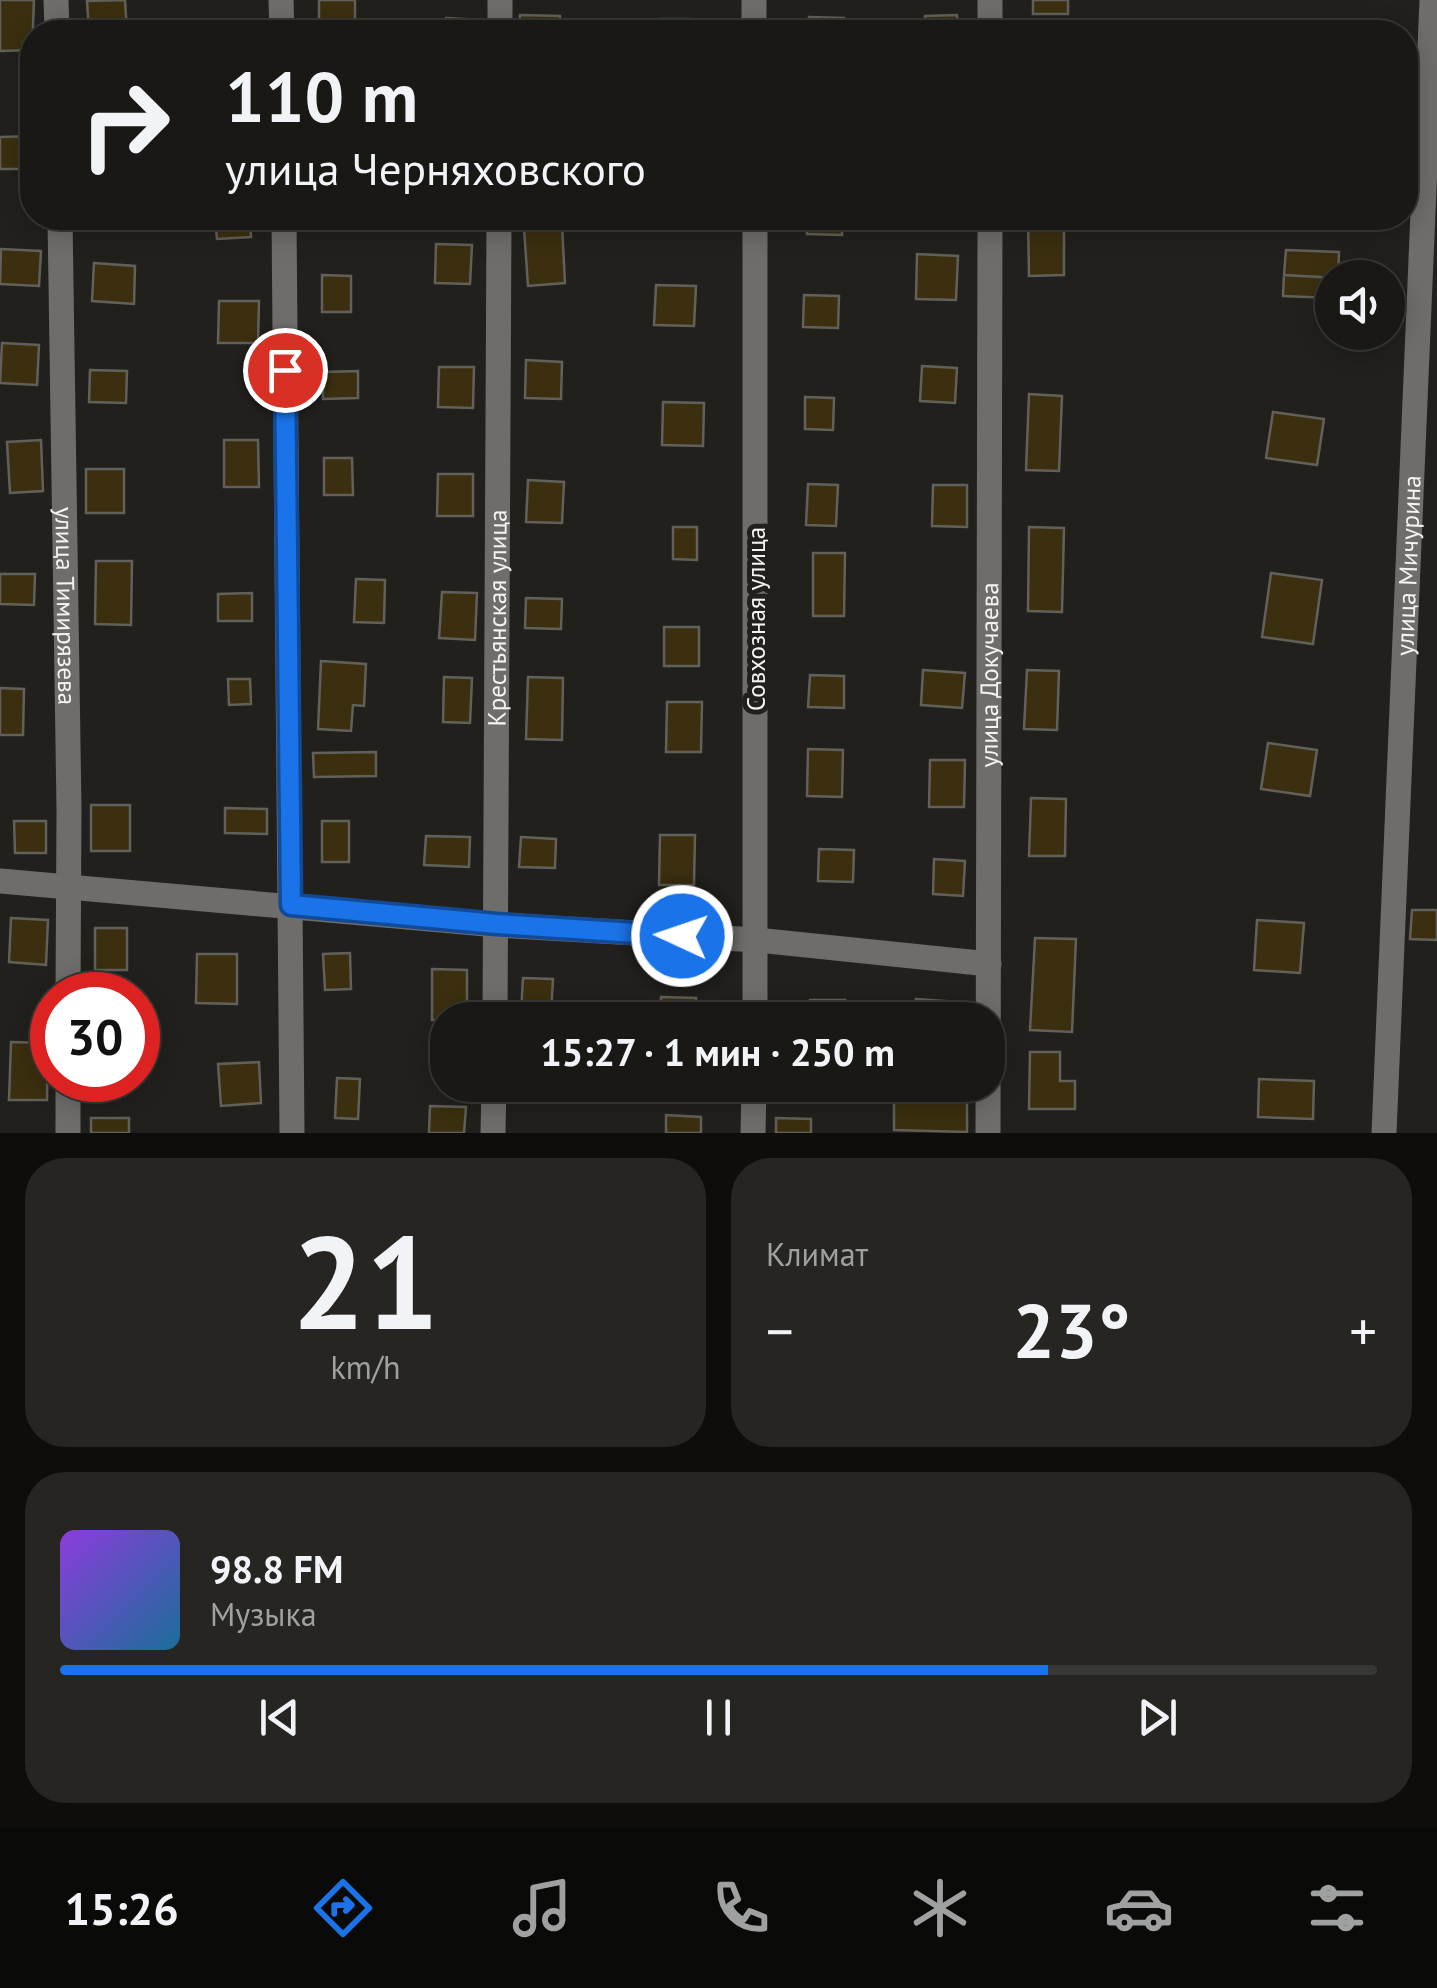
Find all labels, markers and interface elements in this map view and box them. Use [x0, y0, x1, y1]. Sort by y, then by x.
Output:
text: 110 m [225, 51, 418, 141]
icon: right [60, 60, 190, 190]
text: улица Черняховского [225, 139, 646, 197]
map controls [1315, 260, 1405, 350]
button: sound [1315, 260, 1405, 350]
pin [243, 328, 328, 413]
icon: arrive [258, 343, 313, 398]
street label: улица Мичурина [1388, 475, 1428, 657]
street label: улица Тимирязева [48, 507, 83, 705]
street label: Крестьянская улица [480, 509, 514, 727]
street label: Совхозная улица [740, 527, 772, 711]
street label: улица Докучаева [973, 582, 1005, 768]
position arrow [630, 884, 734, 988]
speed limit sign: 30 [30, 972, 160, 1102]
text: 15:27 · 1 мин · 250 m [540, 1027, 895, 1076]
text: 21 [292, 1197, 439, 1365]
text: Климат [766, 1233, 868, 1275]
text: 23° [1013, 1282, 1130, 1379]
text: − [766, 1295, 794, 1366]
text: + [1349, 1295, 1377, 1366]
text: km/h [330, 1346, 401, 1388]
text: 98.8 FM [210, 1544, 343, 1593]
text: Музыка [210, 1593, 317, 1635]
icon: previous [252, 1690, 307, 1745]
icon: pause [691, 1690, 746, 1745]
icon: next [1130, 1690, 1185, 1745]
icon: directions [308, 1873, 378, 1943]
icon: music [507, 1873, 577, 1943]
icon: phone [706, 1873, 776, 1943]
icon: climate [905, 1873, 975, 1943]
icon: car [1104, 1873, 1174, 1943]
icon: filters [1302, 1873, 1372, 1943]
text: 15:26 [64, 1879, 179, 1937]

